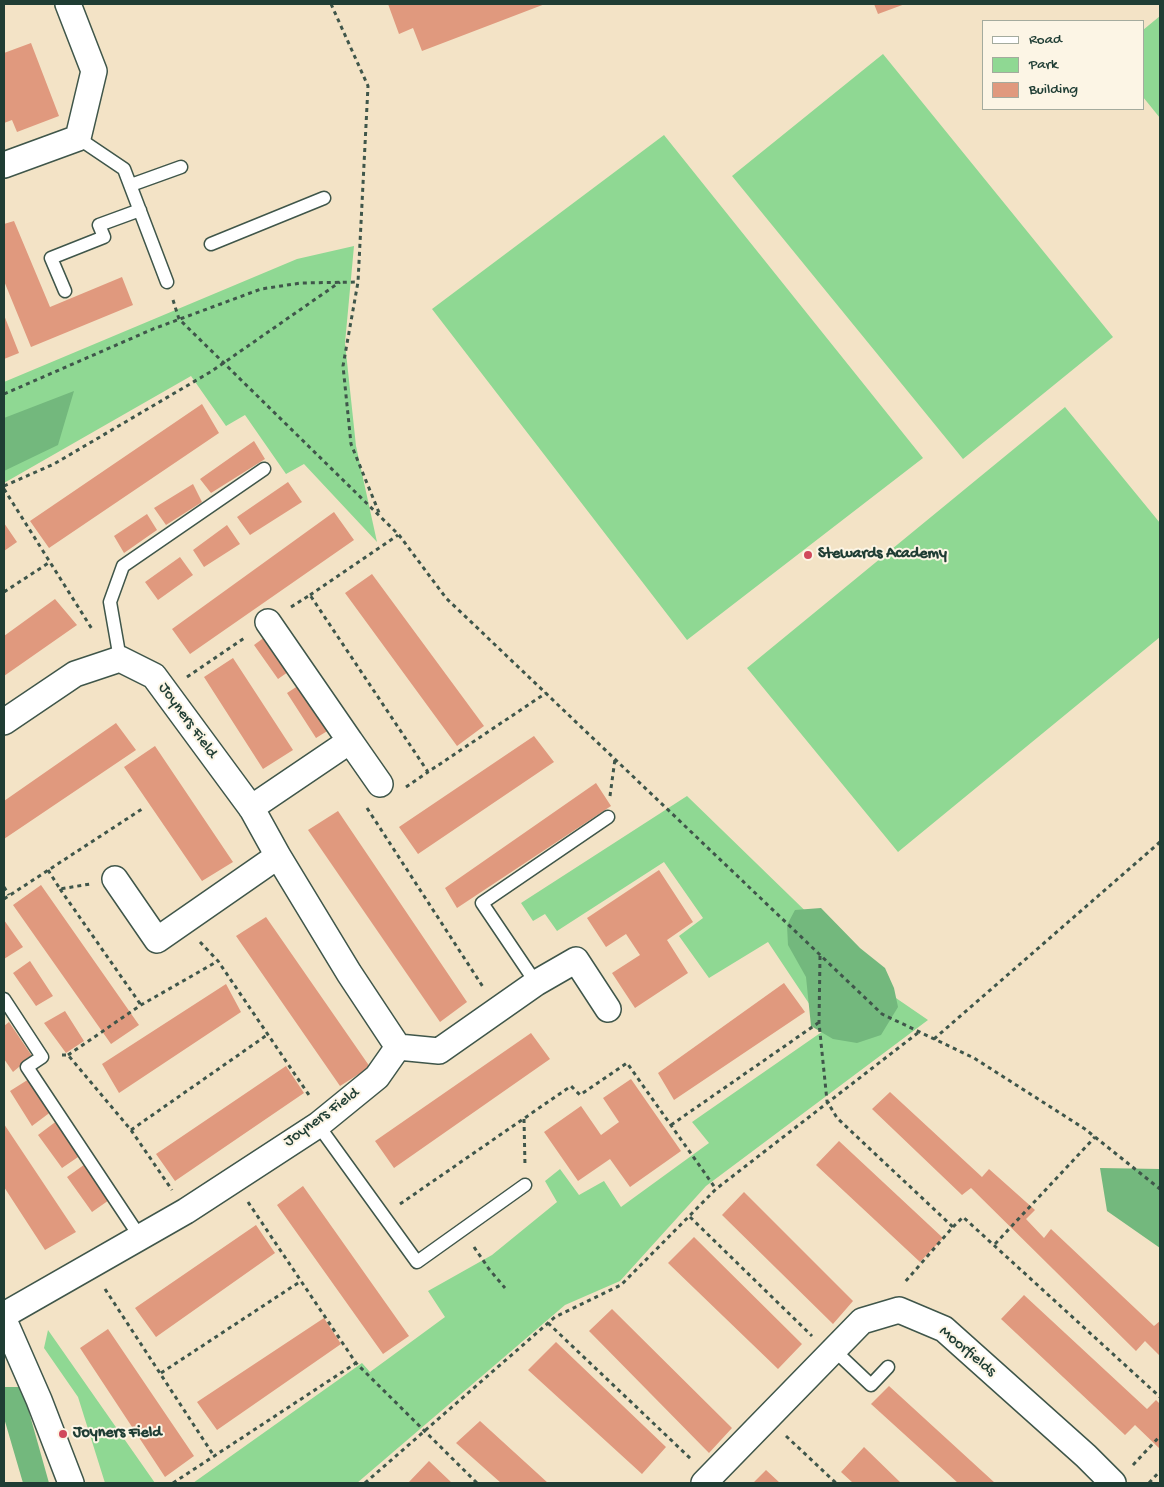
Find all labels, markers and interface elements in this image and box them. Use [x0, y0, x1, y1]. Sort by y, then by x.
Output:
legend [982, 20, 1144, 110]
text: Road [1029, 31, 1062, 49]
text: Park [1029, 56, 1058, 74]
text: Building [1029, 81, 1078, 99]
place label: Stewards Academy [818, 545, 947, 565]
marker: Stewards Academy [802, 549, 814, 561]
street label: Joyners Field [153, 679, 221, 763]
street label: Joyners Field [280, 1084, 364, 1152]
street label: Moorfields [934, 1323, 1000, 1381]
place label: Joyners Field [73, 1424, 162, 1444]
marker: Joyners Field [57, 1428, 69, 1440]

